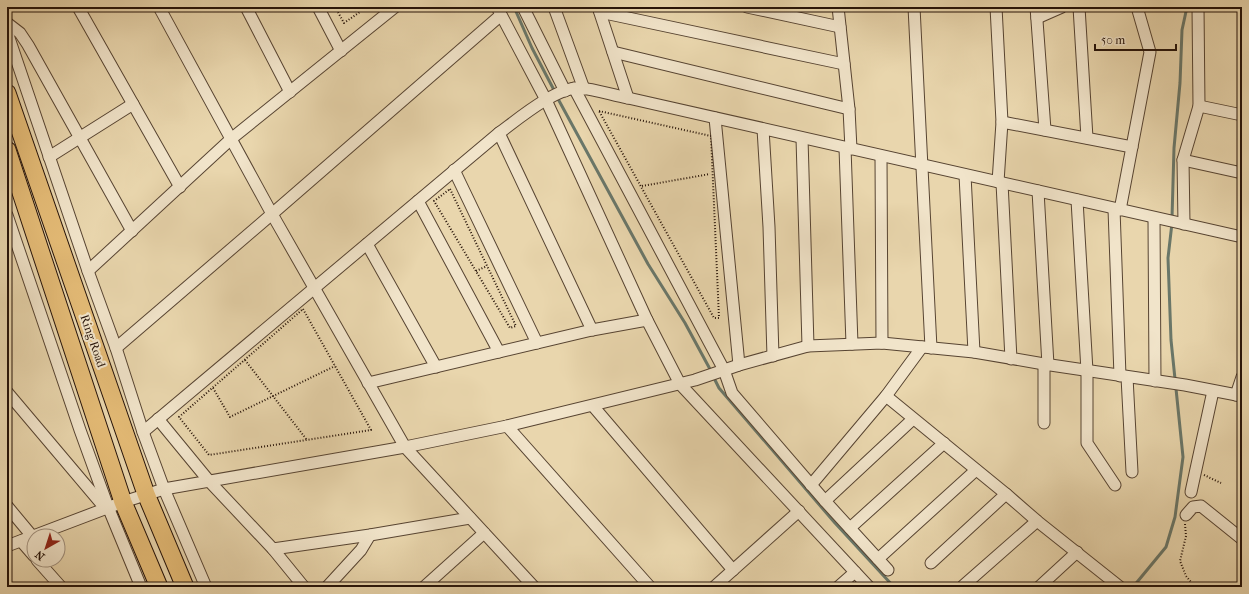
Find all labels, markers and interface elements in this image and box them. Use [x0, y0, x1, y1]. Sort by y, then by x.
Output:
scale bar [1095, 26, 1176, 52]
text: 50 m [1101, 33, 1125, 47]
street label: Ring Road [77, 313, 109, 370]
north arrow [26, 528, 66, 568]
text: N [32, 547, 47, 563]

